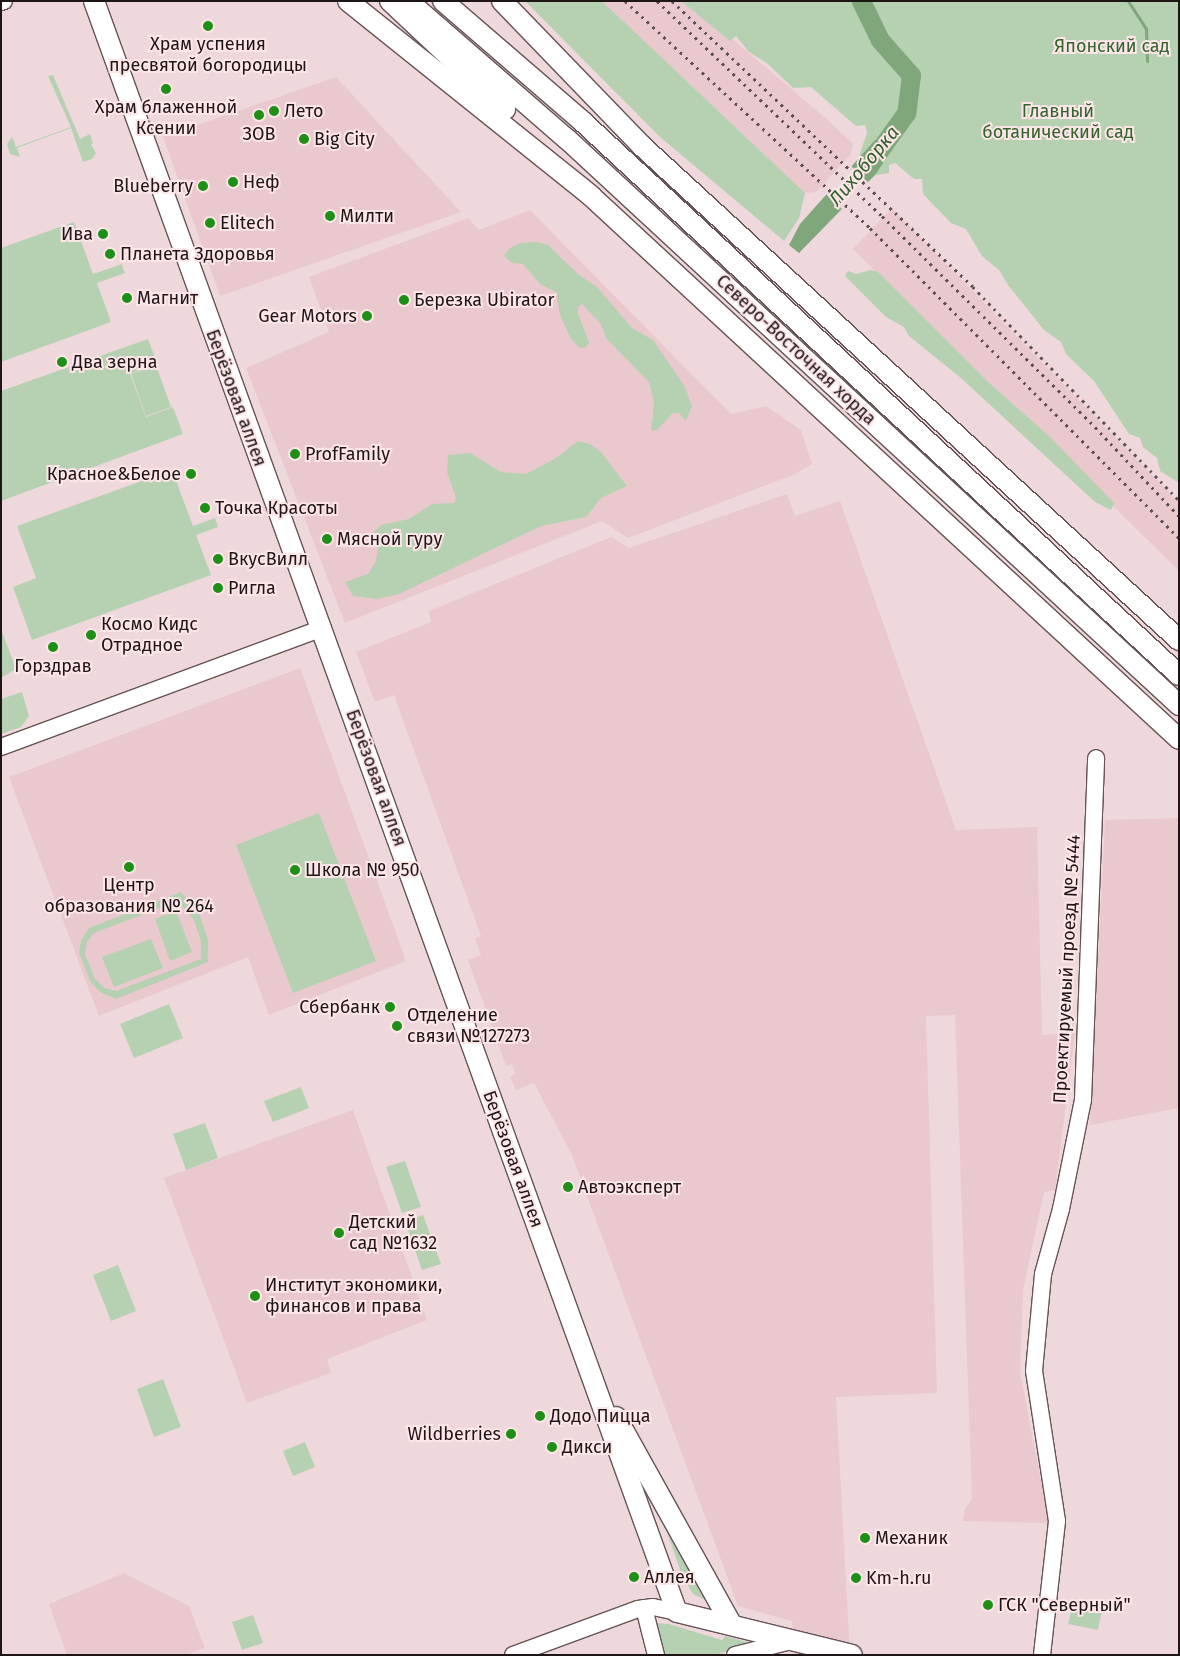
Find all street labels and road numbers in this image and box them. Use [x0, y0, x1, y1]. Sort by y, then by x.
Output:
street label: Северо-Восточная хорда [712, 270, 880, 430]
street label: Берёзовая аллея [201, 327, 271, 469]
street label: Берёзовая аллея [341, 707, 411, 849]
street label: Проектируемый проезд № 5444 [1049, 834, 1085, 1104]
street label: Берёзовая аллея [478, 1088, 548, 1230]

